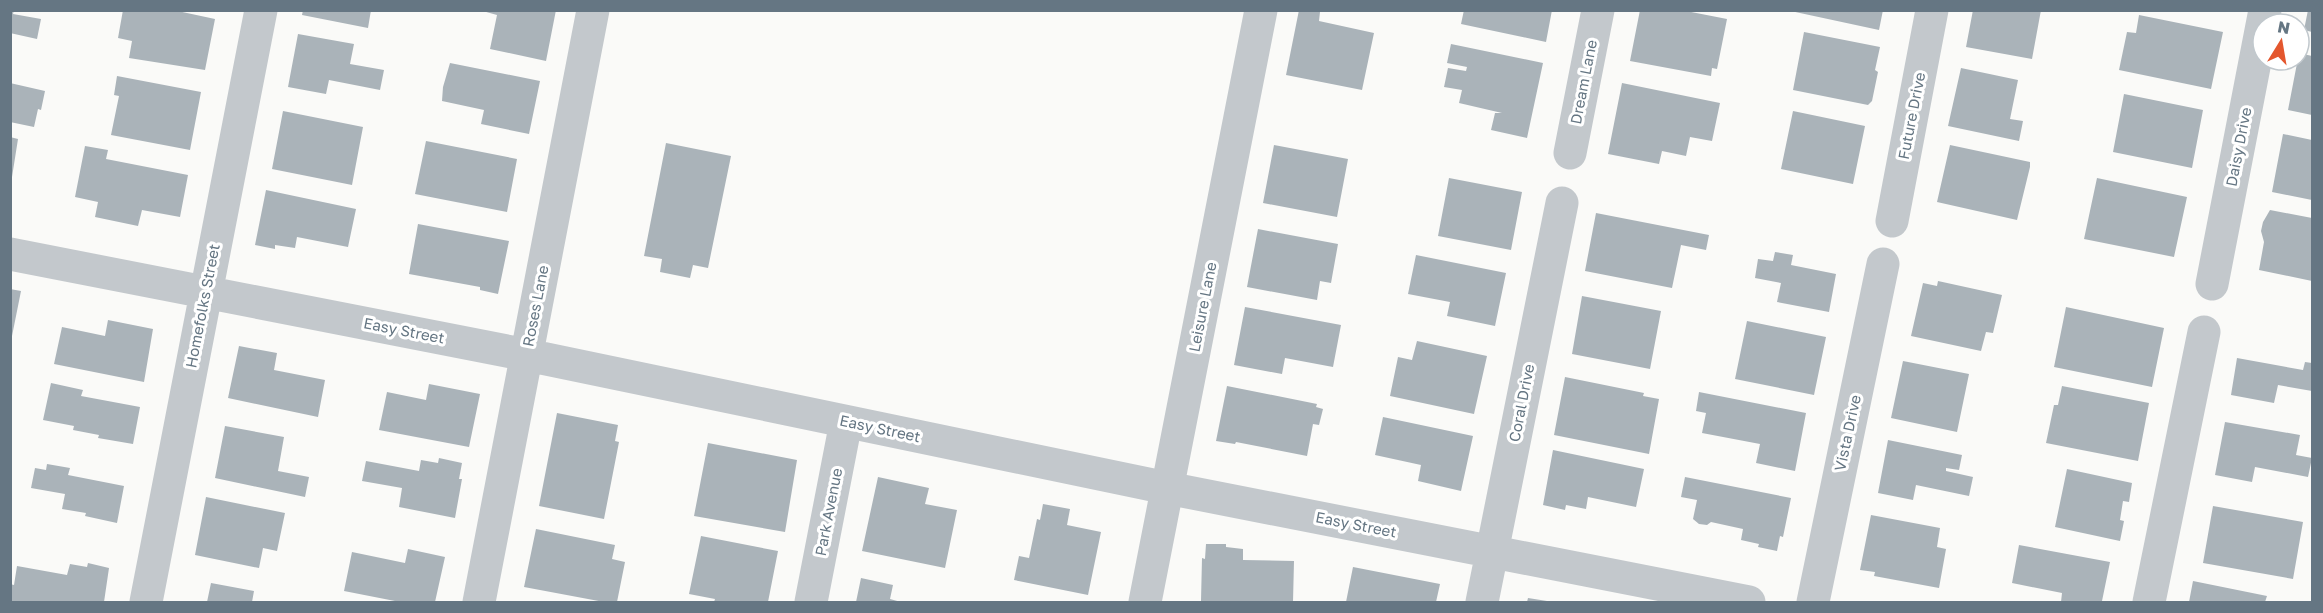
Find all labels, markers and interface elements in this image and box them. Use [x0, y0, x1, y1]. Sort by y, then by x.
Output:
north arrow [2251, 12, 2311, 72]
text: N [2276, 16, 2292, 38]
street label: Dream Lane [1566, 38, 1600, 125]
street label: Future Drive [1894, 70, 1928, 161]
street label: Daisy Drive [2222, 105, 2255, 188]
street label: Homefolks Street [181, 242, 223, 369]
street label: Leisure Lane [1184, 260, 1220, 353]
street label: Roses Lane [518, 263, 552, 348]
street label: Easy Street [362, 313, 446, 347]
street label: Coral Drive [1505, 362, 1537, 443]
street label: Vista Drive [1830, 393, 1864, 473]
street label: Easy Street [838, 411, 922, 445]
street label: Park Avenue [811, 466, 845, 557]
street label: Easy Street [1314, 507, 1398, 541]

